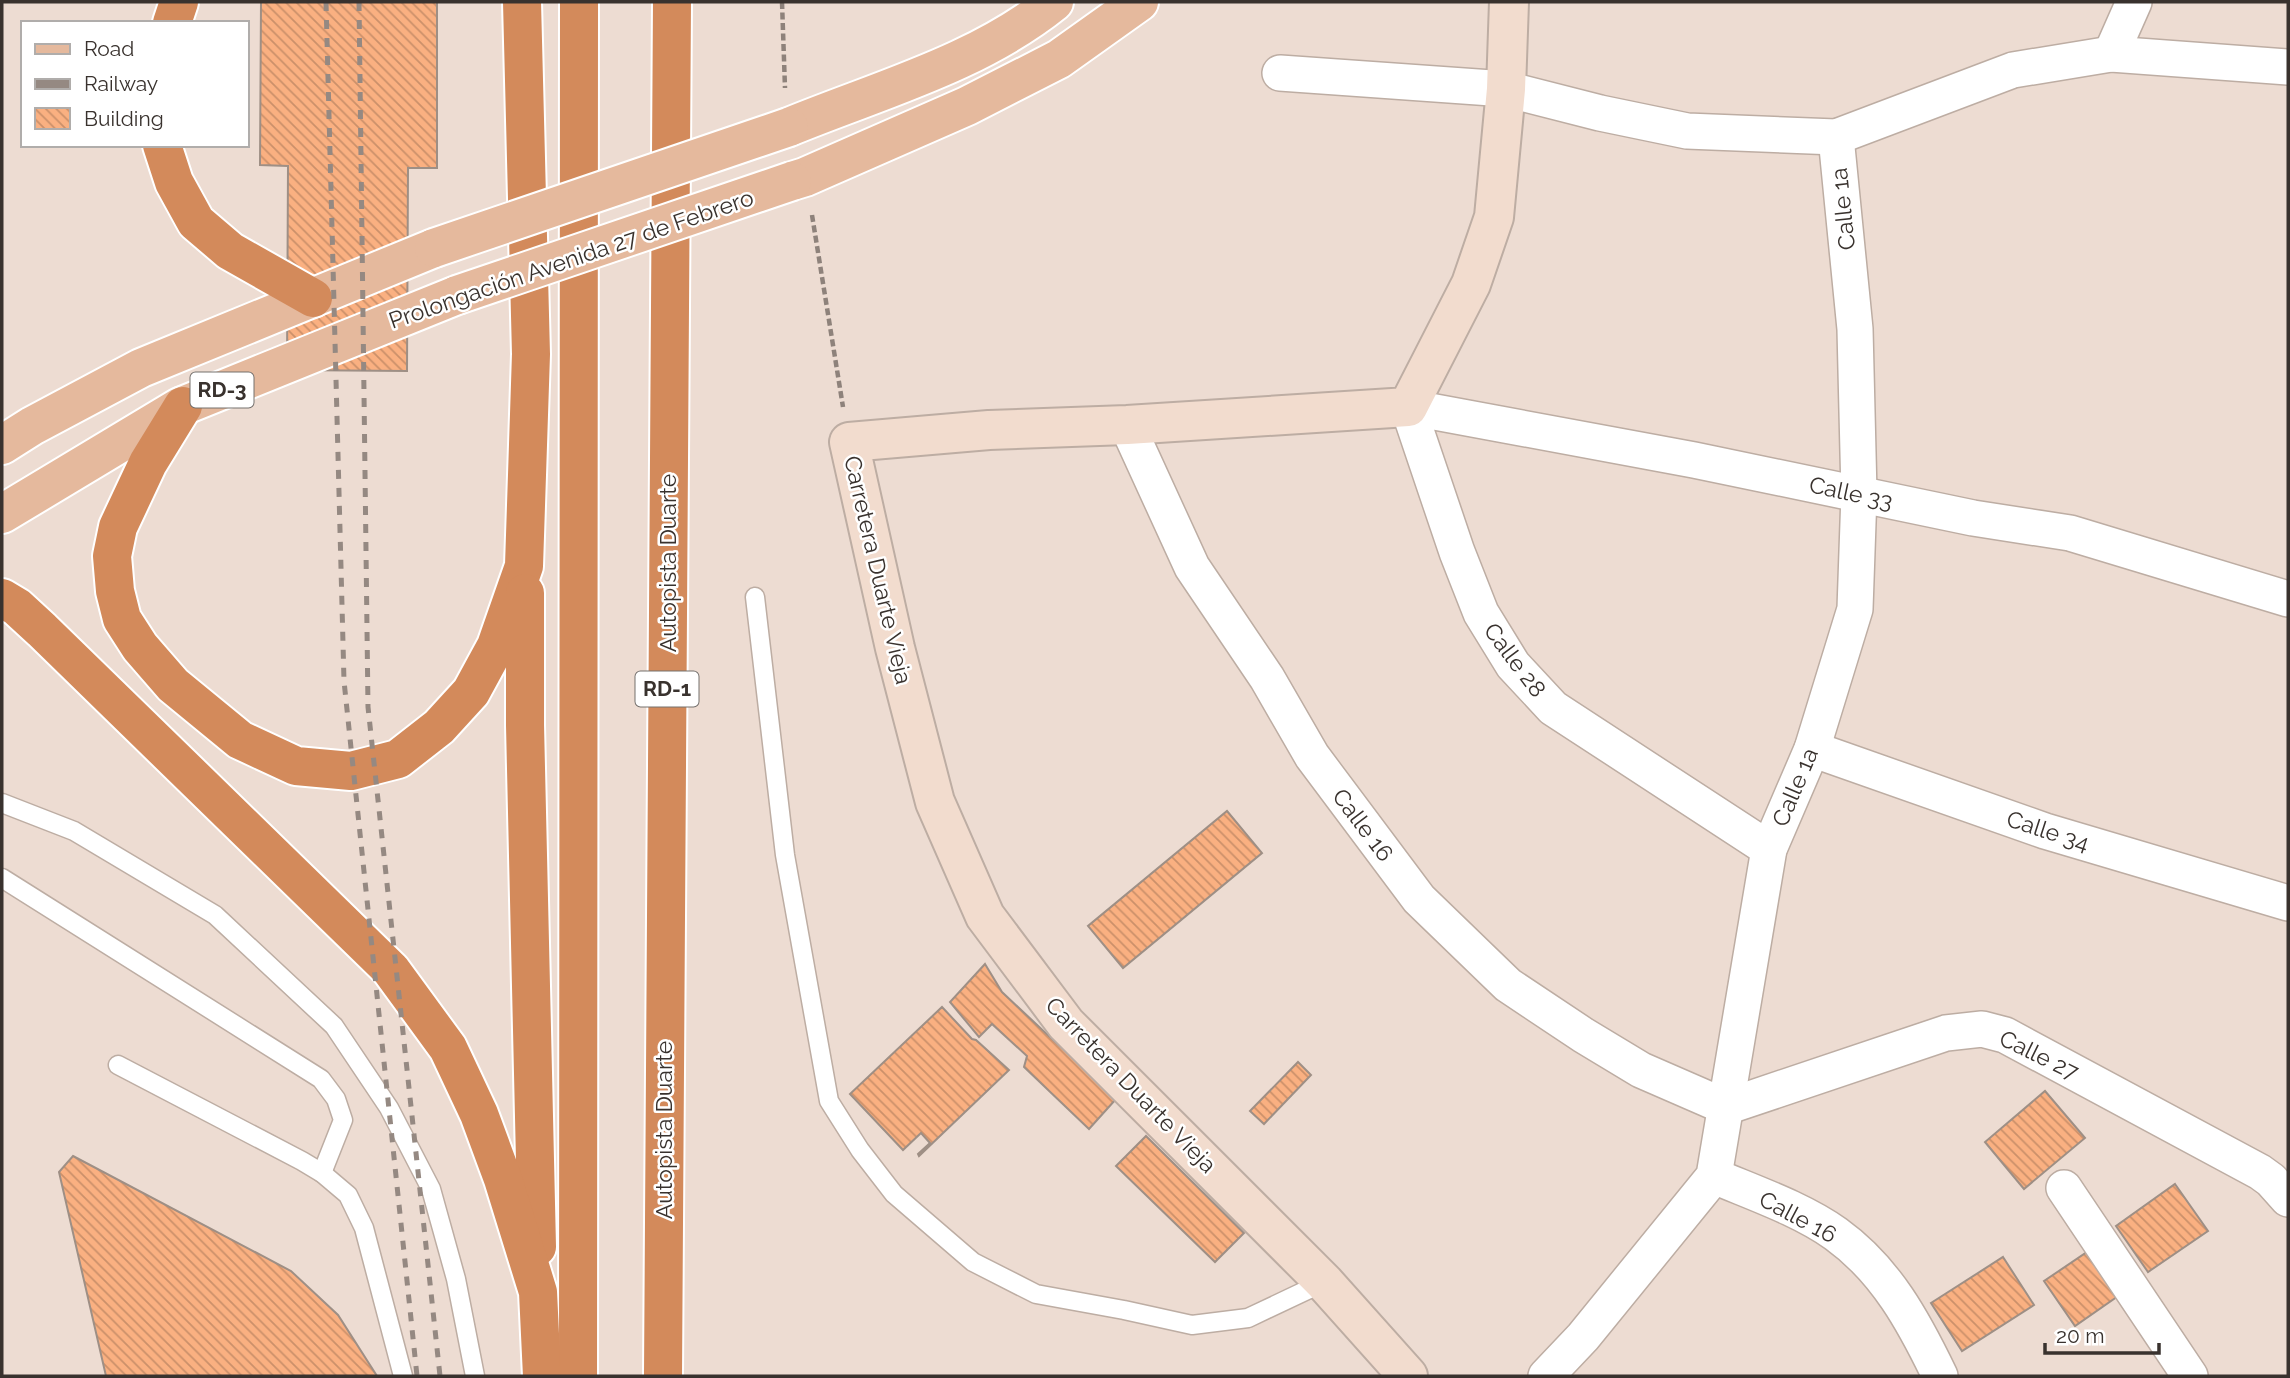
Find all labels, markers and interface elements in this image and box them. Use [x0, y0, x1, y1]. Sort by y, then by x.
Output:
legend [21, 21, 248, 147]
text: Road [84, 36, 134, 61]
text: Railway [84, 71, 158, 96]
text: Building [84, 106, 164, 131]
street label: Calle 1a [1825, 167, 1860, 252]
street label: Prolongación Avenida 27 de Febrero [385, 183, 757, 334]
road number: RD-3 [190, 372, 254, 408]
street label: Carretera Duarte Vieja [839, 453, 918, 687]
street label: Calle 33 [1807, 470, 1895, 515]
street label: Autopista Duarte [654, 474, 681, 652]
street label: Calle 28 [1479, 617, 1552, 702]
road number: RD-1 [636, 672, 698, 706]
street label: Calle 1a [1766, 744, 1823, 830]
street label: Calle 16 [1327, 783, 1399, 866]
street label: Calle 34 [2004, 805, 2093, 857]
street label: Carretera Duarte Vieja [1041, 991, 1222, 1178]
street label: Calle 27 [1995, 1024, 2084, 1086]
street label: Autopista Duarte [650, 1041, 677, 1219]
street label: Calle 16 [1755, 1185, 1842, 1248]
scale bar [2045, 1312, 2159, 1356]
text: 20 m [2056, 1323, 2104, 1348]

